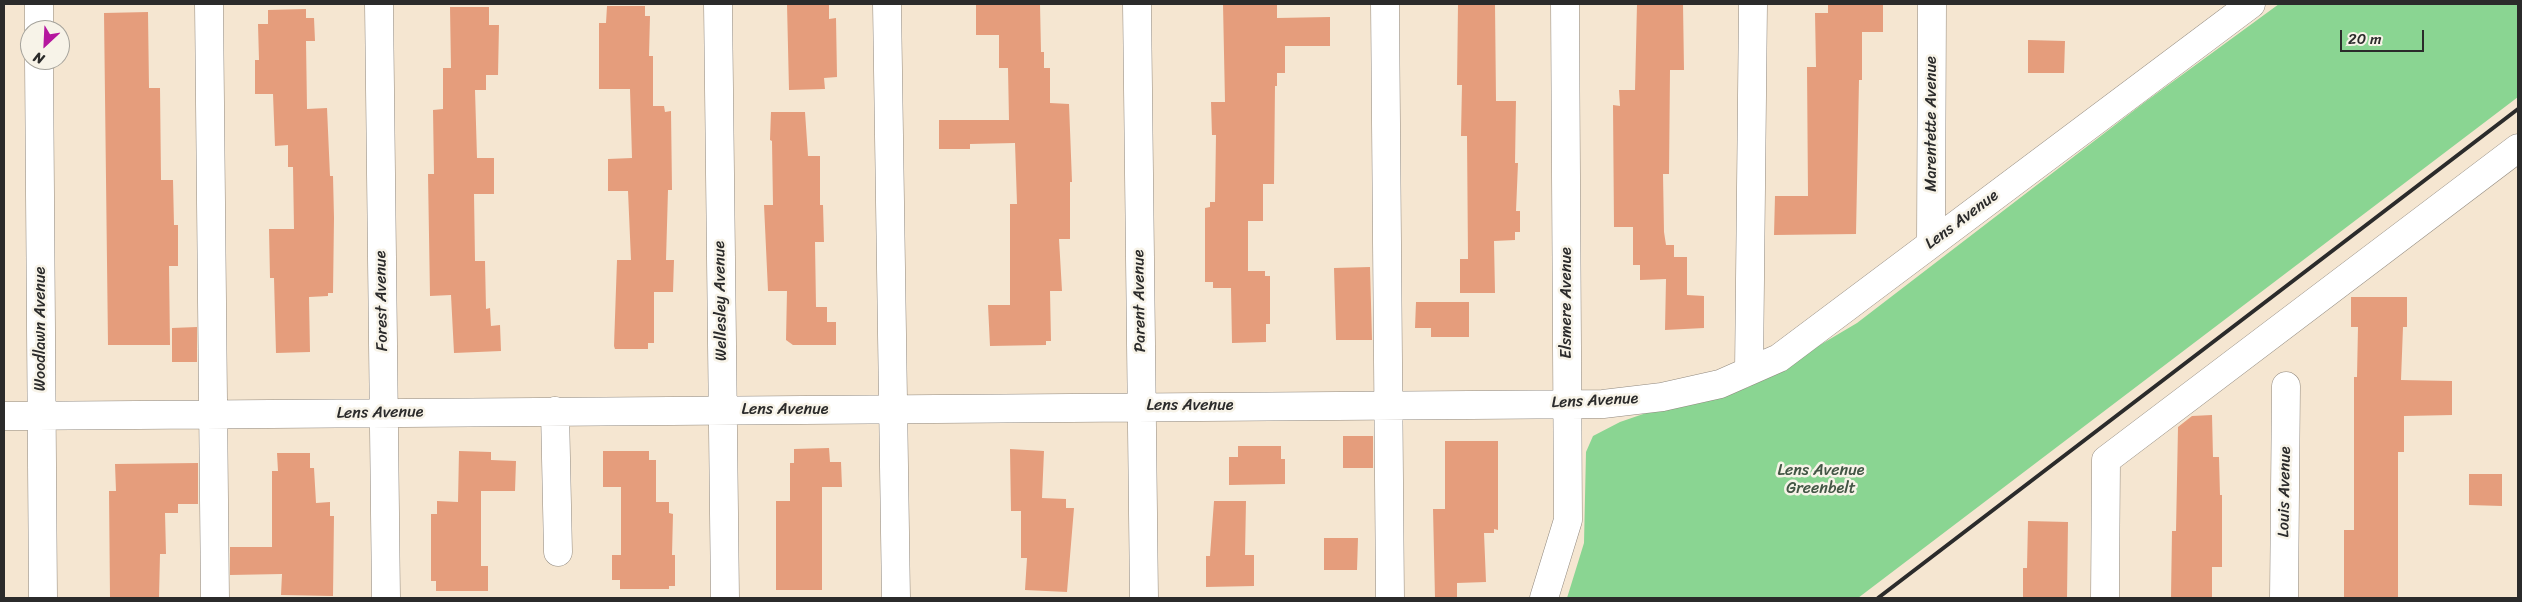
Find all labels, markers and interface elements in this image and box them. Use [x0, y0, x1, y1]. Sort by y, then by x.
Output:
north arrow [20, 20, 70, 70]
scale bar [2342, 20, 2426, 52]
text: 20 m [2348, 26, 2382, 52]
text: N [29, 45, 49, 72]
street label: Marentette Avenue [1922, 56, 1942, 192]
street label: Lens Avenue [1922, 186, 2002, 254]
street label: Wellesley Avenue [710, 241, 732, 361]
street label: Elsmere Avenue [1557, 247, 1577, 359]
street label: Parent Avenue [1130, 249, 1150, 353]
street label: Forest Avenue [372, 251, 392, 351]
street label: Woodlawn Avenue [31, 267, 51, 391]
street label: Lens Avenue [1551, 389, 1639, 413]
street label: Lens Avenue [1147, 396, 1233, 416]
street label: Lens Avenue [742, 400, 828, 420]
street label: Lens Avenue [336, 403, 424, 423]
street label: Louis Avenue [2275, 446, 2295, 538]
park label: Lens Avenue Greenbelt [1778, 461, 1864, 499]

